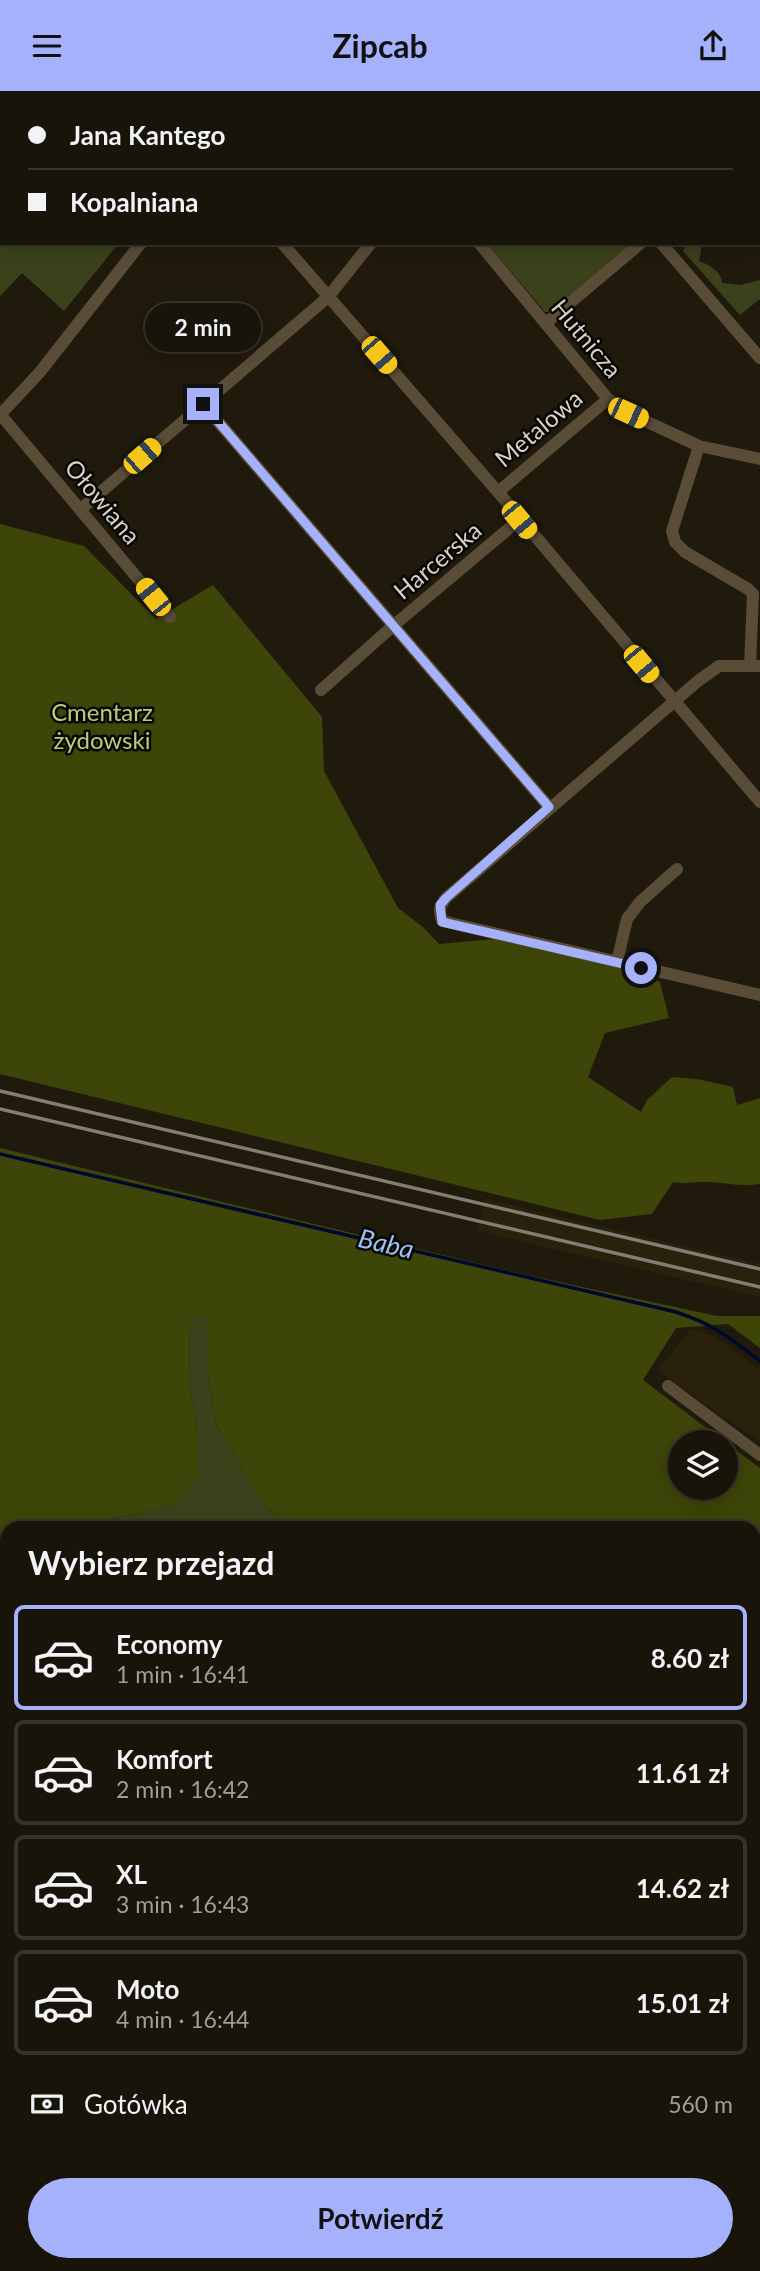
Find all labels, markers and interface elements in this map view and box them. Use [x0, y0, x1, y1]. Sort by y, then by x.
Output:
text: Zipcab [332, 26, 428, 65]
icon: menu [28, 27, 66, 65]
icon: share [694, 27, 732, 65]
text: Jana Kantego [70, 119, 225, 151]
text: Kopalniana [70, 186, 199, 218]
street label: Hutnicza [546, 293, 628, 383]
callout: 2 min [145, 303, 261, 351]
text: 2 min [174, 313, 232, 341]
car [358, 332, 401, 378]
street label: Metalowa [489, 383, 587, 473]
route end [187, 388, 219, 420]
car [605, 395, 652, 431]
car [120, 434, 165, 478]
street label: Ołowiana [59, 453, 147, 549]
car [498, 497, 541, 543]
street label: Harcerska [387, 515, 487, 605]
car [132, 574, 175, 620]
car [620, 641, 663, 687]
park label: Cmentarz żydowski [51, 697, 153, 754]
route start [625, 952, 657, 984]
water label: Baba [355, 1221, 417, 1265]
map controls [668, 1430, 738, 1500]
button: layers [668, 1430, 738, 1500]
text: Wybierz przejazd [28, 1543, 274, 1582]
icon: car [32, 1626, 95, 1689]
text: Economy [116, 1628, 222, 1660]
text: 8.60 zł [651, 1642, 729, 1674]
text: 1 min · 16:41 [116, 1660, 249, 1688]
icon: car [32, 1741, 95, 1804]
text: Komfort [116, 1743, 213, 1775]
text: 11.61 zł [636, 1757, 729, 1789]
text: 2 min · 16:42 [116, 1775, 249, 1803]
icon: car [32, 1856, 95, 1919]
text: XL [116, 1858, 147, 1890]
text: 14.62 zł [636, 1872, 729, 1904]
text: 3 min · 16:43 [116, 1890, 249, 1918]
icon: car [32, 1971, 95, 2034]
text: Moto [116, 1973, 179, 2005]
text: 15.01 zł [636, 1987, 729, 2019]
text: 4 min · 16:44 [116, 2005, 249, 2033]
icon: cash [28, 2085, 66, 2123]
text: Gotówka [84, 2088, 188, 2120]
text: 560 m [668, 2090, 733, 2118]
button: Potwierdź [28, 2178, 733, 2258]

